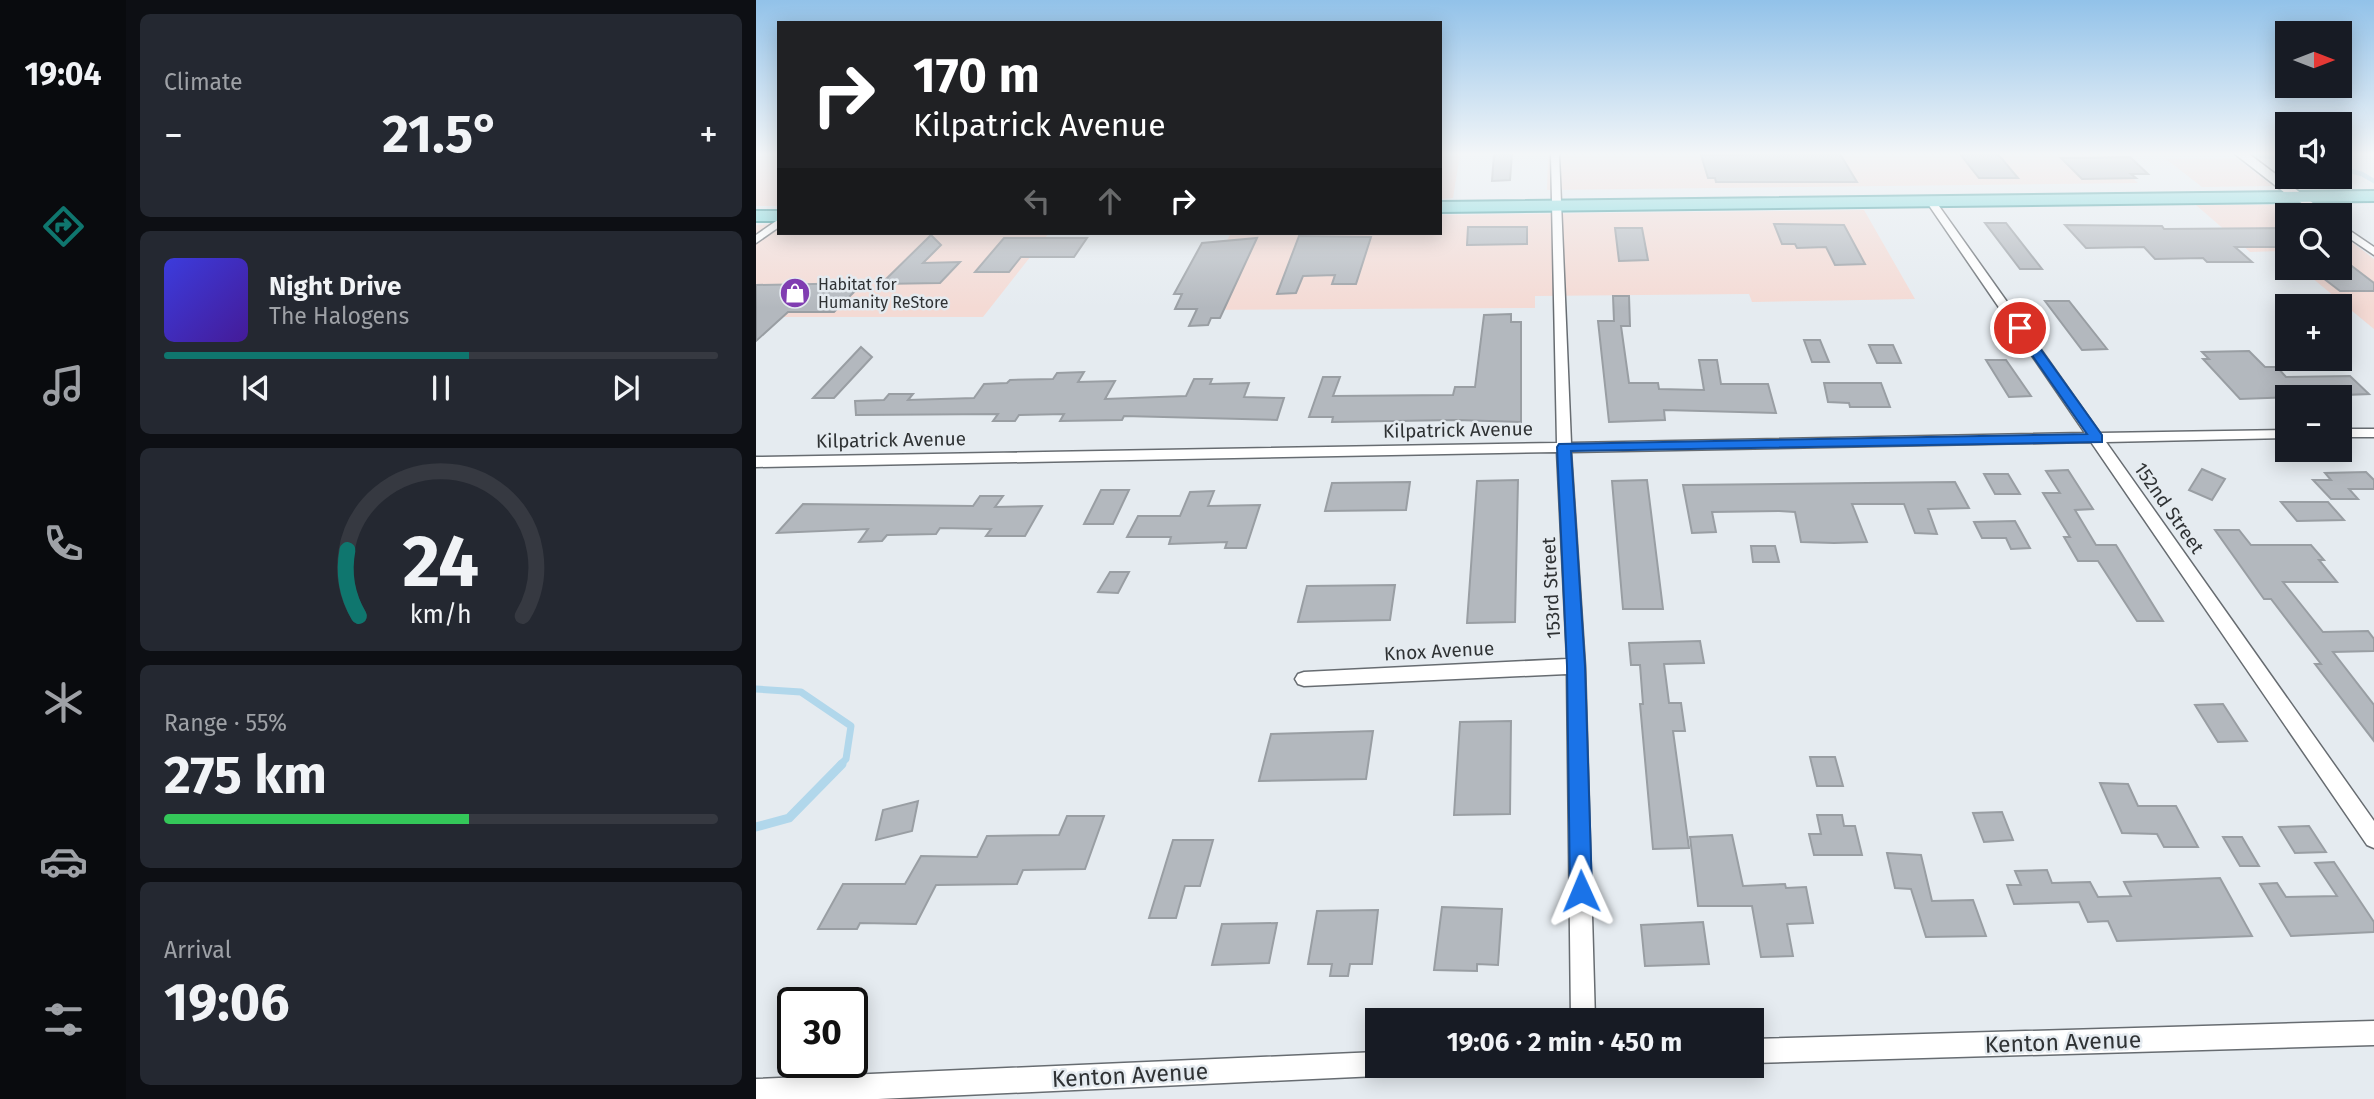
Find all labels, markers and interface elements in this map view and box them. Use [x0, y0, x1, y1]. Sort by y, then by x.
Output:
north arrow [2275, 21, 2352, 98]
map controls [2275, 21, 2352, 462]
text: 170 m [913, 46, 1040, 105]
icon: right [798, 49, 889, 140]
text: 19:04 [24, 55, 102, 93]
text: Climate [164, 68, 243, 96]
text: 21.5° [382, 103, 500, 166]
text: Kilpatrick Avenue [913, 106, 1166, 144]
text: − [164, 112, 183, 158]
text: + [699, 112, 718, 158]
button: sound [2275, 112, 2352, 189]
icon: left [1018, 182, 1056, 220]
icon: ahead [1091, 182, 1129, 220]
icon: right [1164, 182, 1202, 220]
icon: directions [39, 202, 88, 251]
button: search [2275, 203, 2352, 280]
text: Night Drive [269, 271, 401, 302]
place label: Habitat for Humanity ReStore [818, 275, 948, 312]
shop icon: Habitat for Humanity ReStore [778, 276, 812, 310]
button: + [2275, 294, 2352, 371]
pin [1990, 298, 2050, 358]
text: The Halogens [269, 302, 409, 330]
icon: arrive [2001, 309, 2039, 347]
icon: music [39, 361, 88, 410]
icon: previous [237, 369, 275, 407]
icon: pause [422, 369, 460, 407]
icon: next [607, 369, 645, 407]
button: − [2275, 385, 2352, 462]
street label: Kilpatrick Avenue [1383, 417, 1533, 443]
street label: Kilpatrick Avenue [816, 427, 966, 453]
street label: 152nd Street [2129, 458, 2209, 558]
text: 24 [403, 518, 479, 605]
icon: phone [39, 519, 88, 568]
street label: 153rd Street [1537, 536, 1565, 639]
text: km/h [410, 599, 472, 629]
street label: Knox Avenue [1383, 637, 1495, 665]
icon: climate [39, 678, 88, 727]
text: Range · 55% [164, 709, 287, 737]
text: 275 km [164, 744, 327, 807]
icon: car [39, 837, 88, 886]
position arrow [1544, 854, 1618, 928]
text: Arrival [164, 936, 231, 964]
text: 19:06 [164, 971, 289, 1034]
speed limit sign: 30 [777, 987, 868, 1078]
icon: filters [39, 995, 88, 1044]
street label: Kenton Avenue [1984, 1025, 2142, 1059]
text: 19:06 · 2 min · 450 m [1447, 1027, 1682, 1058]
street label: Kenton Avenue [1051, 1057, 1209, 1093]

